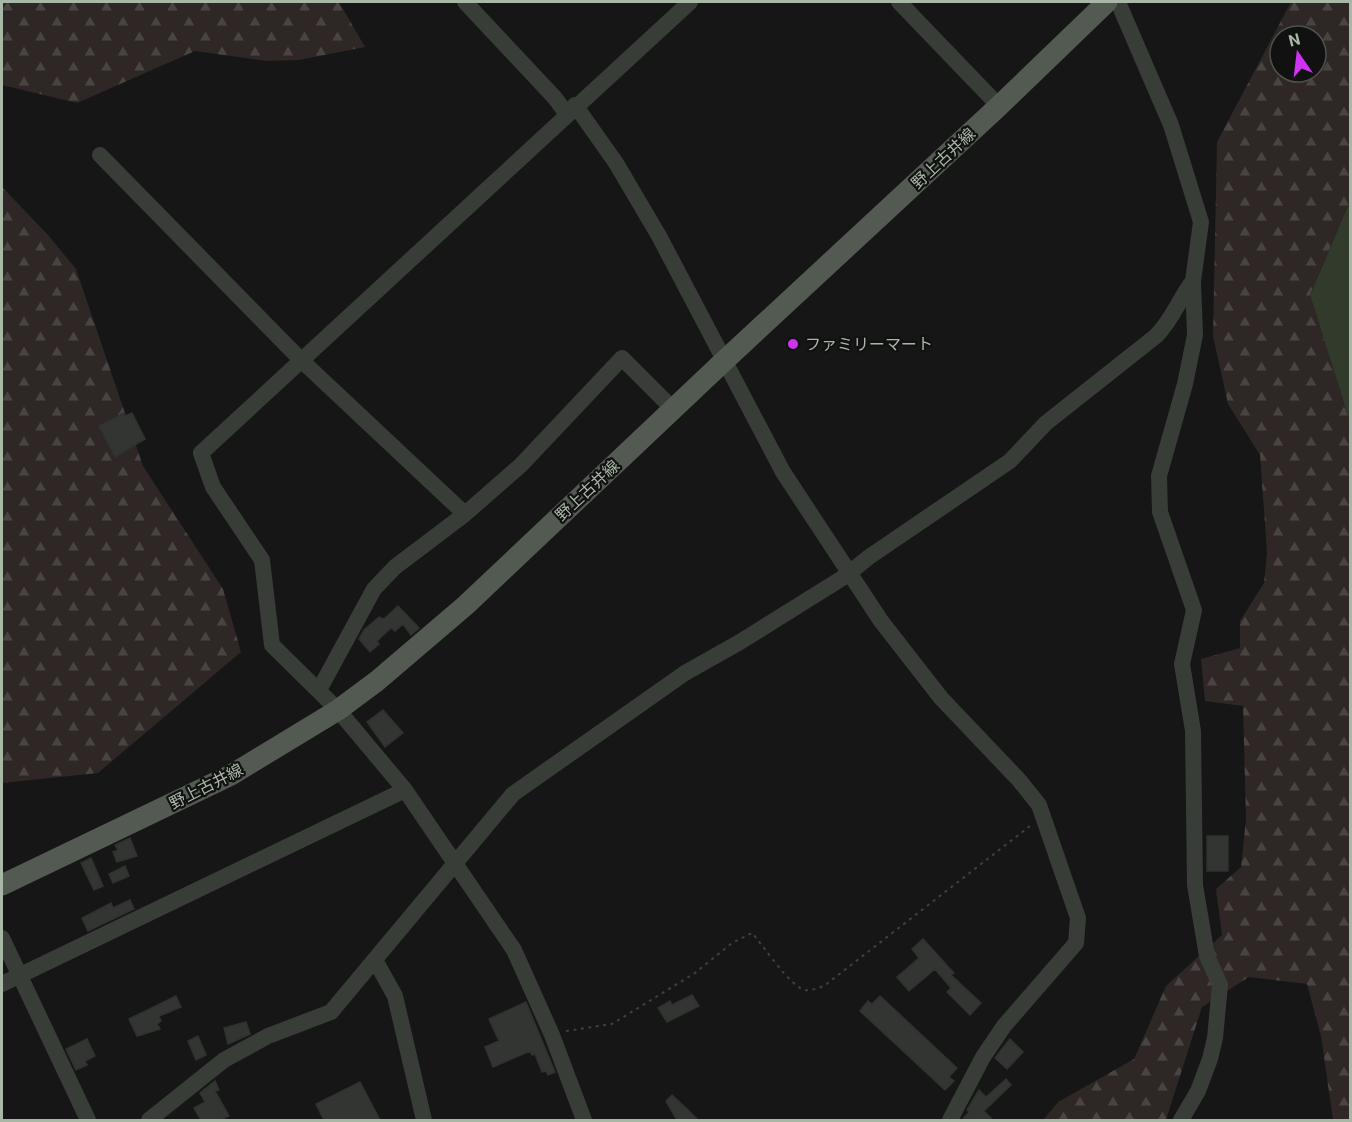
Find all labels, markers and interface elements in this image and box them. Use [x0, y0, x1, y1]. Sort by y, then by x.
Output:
north arrow [1268, 24, 1328, 84]
text: N [1287, 29, 1302, 51]
street label: 野上古井線 [908, 124, 979, 193]
place label: ファミリーマート [805, 335, 933, 354]
marker: ファミリーマート [786, 337, 800, 351]
street label: 野上古井線 [552, 456, 623, 525]
street label: 野上古井線 [166, 760, 246, 813]

